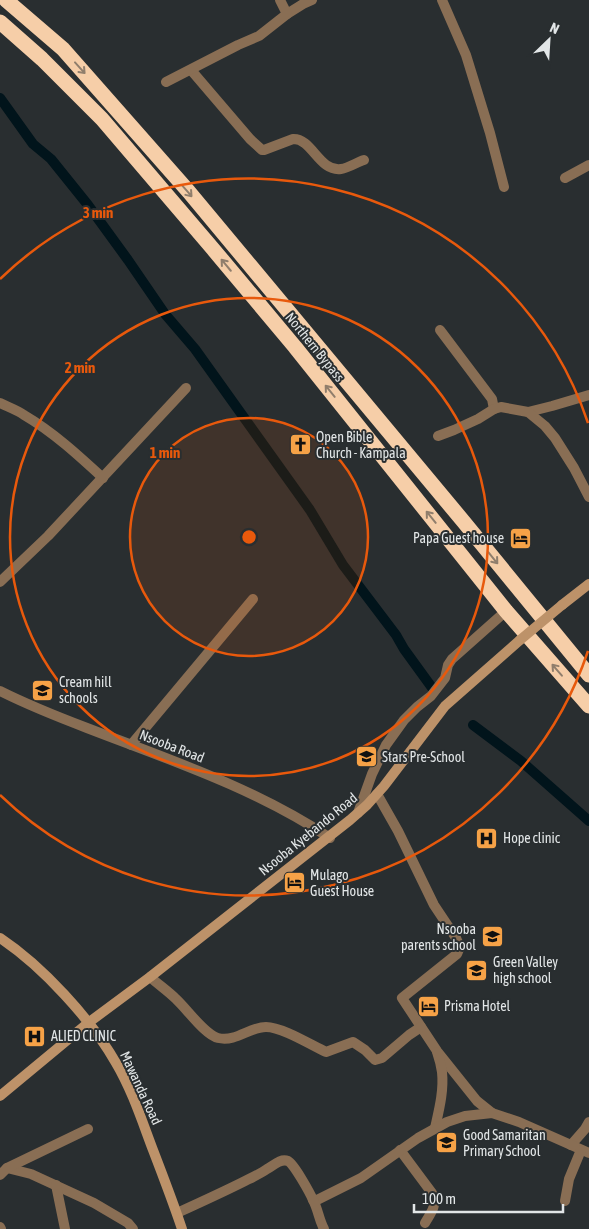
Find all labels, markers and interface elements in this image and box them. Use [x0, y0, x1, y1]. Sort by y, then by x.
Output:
north arrow [524, 15, 574, 65]
text: N [547, 19, 562, 37]
one-way arrow [75, 62, 86, 75]
one-way arrow [182, 184, 193, 197]
text: 3 min [83, 204, 113, 221]
one-way arrow [221, 259, 232, 272]
street label: Northern Bypass [282, 309, 348, 385]
text: 2 min [65, 359, 95, 376]
one-way arrow [324, 385, 335, 398]
place label: Open Bible Church - Kampala [316, 429, 406, 461]
church icon: Open Bible Church - Kampala [288, 433, 312, 457]
text: 1 min [150, 444, 180, 461]
one-way arrow [426, 511, 437, 524]
hotel icon: Papa Guest house [508, 526, 532, 550]
centre of rings [240, 528, 258, 546]
place label: Papa Guest house [413, 530, 504, 546]
one-way arrow [487, 551, 498, 564]
one-way arrow [551, 663, 563, 676]
place label: Cream hill schools [59, 674, 112, 706]
school or university icon: Cream hill schools [31, 678, 55, 702]
street label: Nsooba Road [137, 726, 207, 766]
school or university icon: Stars Pre-School [354, 745, 378, 769]
place label: Stars Pre-School [382, 749, 465, 765]
street label: Nsooba Kyebando Road [256, 790, 360, 878]
hospital icon: Hope clinic [475, 826, 499, 850]
place label: Hope clinic [503, 830, 561, 846]
place label: Mulago Guest House [310, 867, 374, 899]
hotel icon: Mulago Guest House [282, 871, 306, 895]
place label: Nsooba parents school [401, 921, 476, 953]
school or university icon: Nsooba parents school [480, 925, 504, 949]
place label: Green Valley high school [493, 954, 558, 986]
school or university icon: Green Valley high school [465, 958, 489, 982]
hotel icon: Prisma Hotel [416, 994, 440, 1018]
place label: Prisma Hotel [444, 998, 511, 1014]
hospital icon: ALIED CLINIC [23, 1024, 47, 1048]
place label: ALIED CLINIC [51, 1028, 117, 1044]
street label: Mawanda Road [117, 1049, 165, 1127]
place label: Good Samaritan Primary School [463, 1127, 546, 1159]
school or university icon: Good Samaritan Primary School [435, 1131, 459, 1155]
scale bar [414, 1182, 563, 1214]
text: 100 m [422, 1190, 456, 1207]

